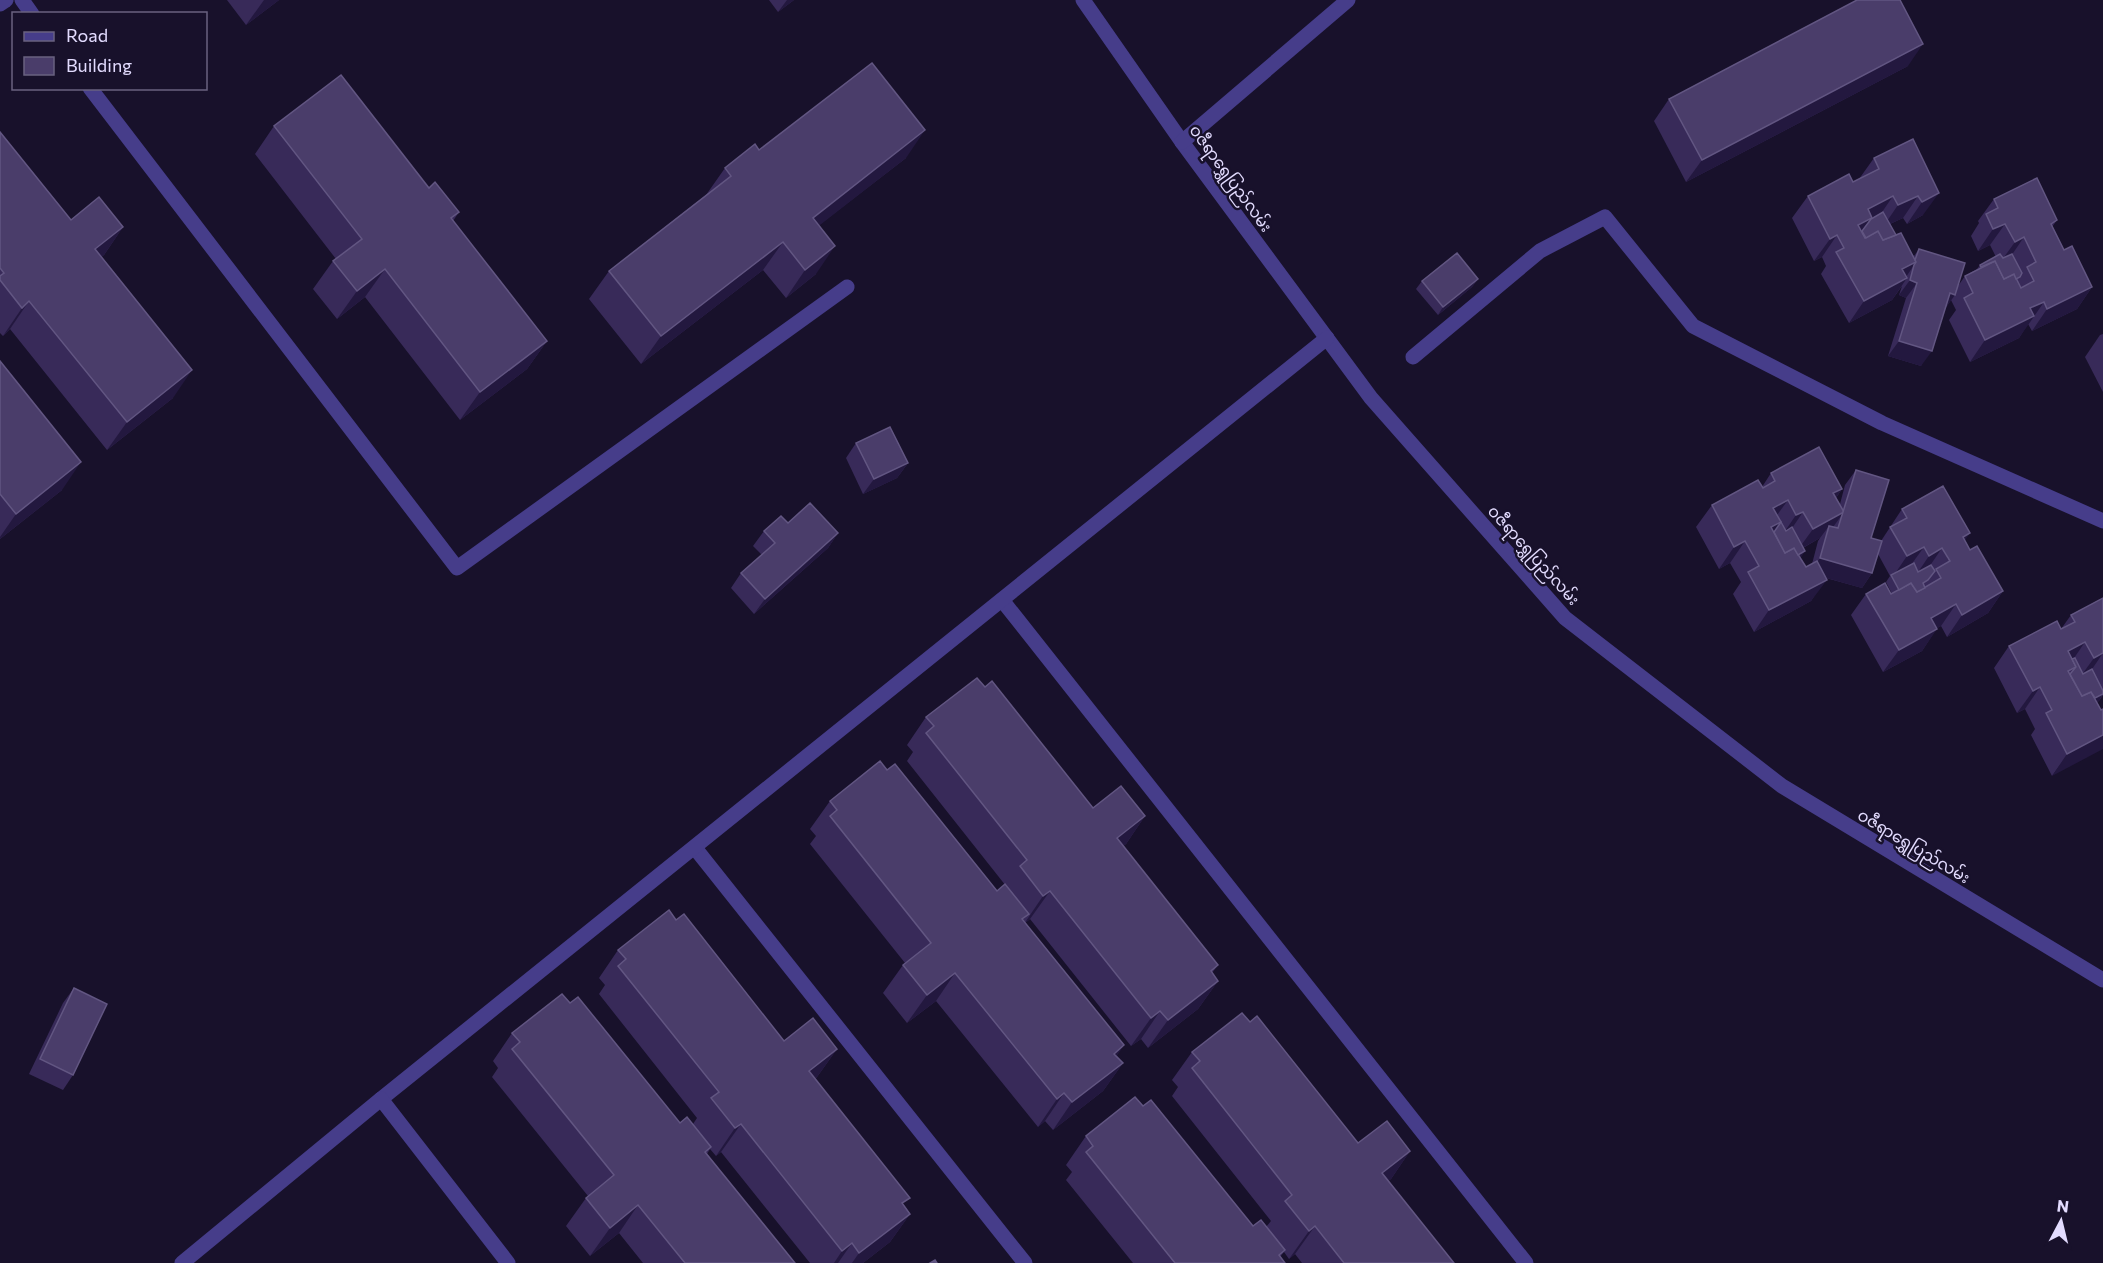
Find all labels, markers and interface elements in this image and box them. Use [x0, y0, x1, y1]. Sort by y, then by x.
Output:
legend [12, 12, 207, 90]
text: Road [66, 24, 108, 46]
text: Building [66, 54, 132, 76]
street label: ဝဇီရာရွှေပြည်လမ်း [1182, 120, 1277, 238]
street label: ဝဇီရာရွှေပြည်လမ်း [1481, 500, 1585, 612]
street label: ဝဇီရာရွှေပြည်လမ်း [1852, 804, 1974, 891]
north arrow [2031, 1191, 2091, 1251]
text: N [2056, 1195, 2070, 1216]

